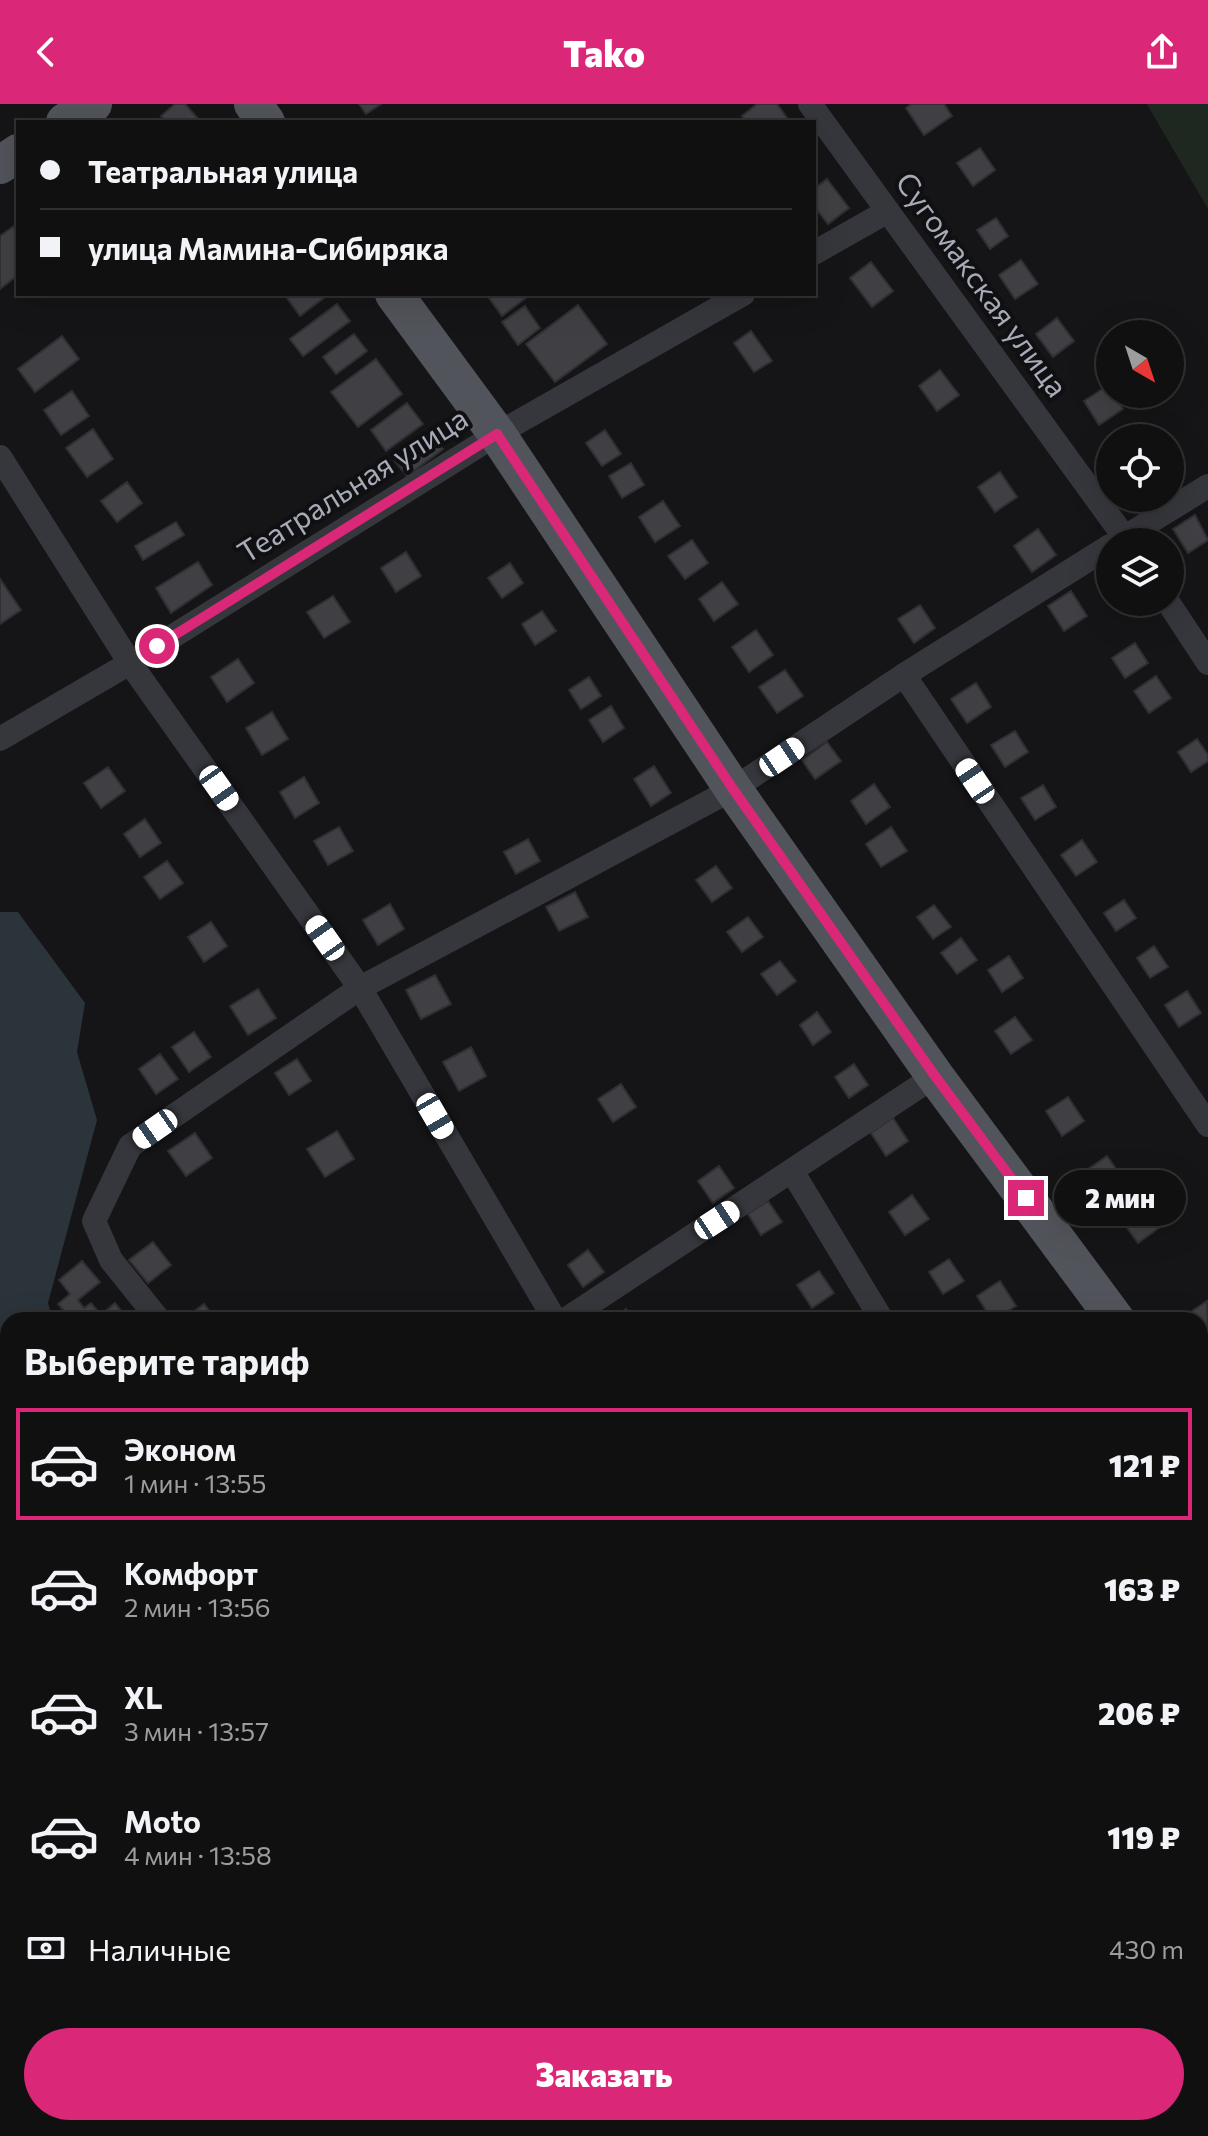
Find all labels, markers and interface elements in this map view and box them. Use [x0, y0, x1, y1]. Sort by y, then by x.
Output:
icon: back [24, 30, 68, 74]
text: Tako [563, 30, 645, 74]
icon: share [1140, 30, 1184, 74]
text: Театральная улица [88, 152, 358, 189]
street label: Сугомакская улица [889, 164, 1077, 403]
text: улица Мамина-Сибиряка [88, 229, 448, 266]
north arrow [1096, 320, 1184, 408]
map controls [1096, 320, 1184, 616]
street label: Театральная улица [230, 398, 474, 570]
button: locate [1096, 424, 1184, 512]
button: layers [1096, 528, 1184, 616]
route start [139, 628, 175, 664]
car [755, 734, 809, 780]
car [952, 754, 998, 808]
car [195, 761, 243, 815]
car [301, 911, 349, 965]
car [413, 1089, 457, 1143]
car [128, 1105, 182, 1153]
callout: 2 мин [1054, 1170, 1186, 1226]
route end [1008, 1180, 1044, 1216]
text: 2 мин [1085, 1182, 1155, 1213]
car [690, 1197, 744, 1243]
text: Выберите тариф [24, 1338, 309, 1382]
icon: car [28, 1428, 100, 1500]
text: Эконом [124, 1430, 236, 1467]
text: 121 ₽ [1109, 1446, 1180, 1483]
text: 1 мин · 13:55 [124, 1467, 266, 1498]
icon: car [28, 1552, 100, 1624]
text: Комфорт [124, 1554, 258, 1591]
text: 163 ₽ [1104, 1570, 1180, 1607]
text: 2 мин · 13:56 [124, 1591, 271, 1622]
icon: car [28, 1676, 100, 1748]
text: XL [124, 1678, 163, 1715]
text: 206 ₽ [1098, 1694, 1180, 1731]
text: 3 мин · 13:57 [124, 1715, 269, 1746]
icon: car [28, 1800, 100, 1872]
text: Moto [124, 1802, 201, 1839]
text: 119 ₽ [1107, 1818, 1180, 1855]
text: 4 мин · 13:58 [124, 1839, 272, 1870]
icon: cash [24, 1926, 68, 1970]
text: Наличные [88, 1930, 231, 1967]
text: 430 m [1109, 1933, 1184, 1964]
button: Заказать [24, 2028, 1184, 2120]

